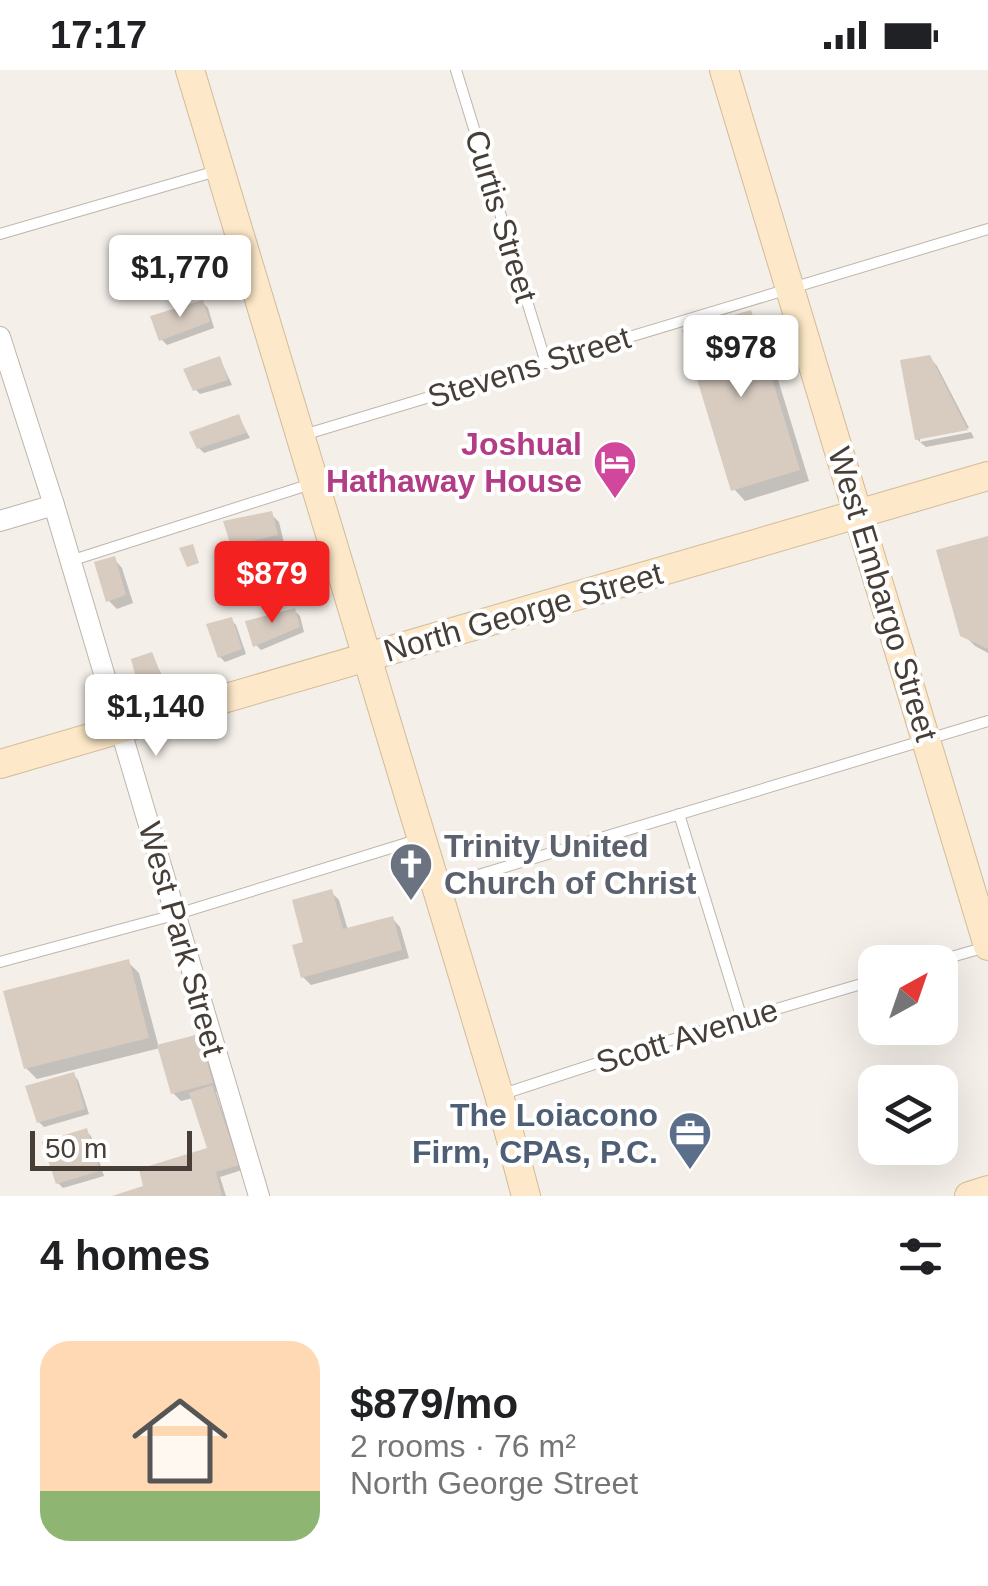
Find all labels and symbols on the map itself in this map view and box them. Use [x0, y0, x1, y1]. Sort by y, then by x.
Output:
street label: Curtis Street [458, 126, 544, 306]
pin: $1,770 [99, 235, 261, 320]
pin: $978 [682, 315, 800, 400]
street label: Stevens Street [423, 319, 635, 415]
place label: Joshual Hathaway House [326, 426, 582, 499]
hotel icon: Joshual Hathaway House [592, 439, 638, 500]
street label: West Embargo Street [821, 443, 945, 745]
pin: $879 [213, 541, 331, 626]
street label: North George Street [380, 555, 667, 669]
pin: $1,140 [75, 674, 237, 759]
street label: West Park Street [131, 818, 233, 1060]
place label: Trinity United Church of Christ [444, 828, 697, 901]
church icon: Trinity United Church of Christ [388, 841, 434, 902]
north arrow [858, 945, 958, 1045]
street label: Scott Avenue [592, 991, 782, 1081]
place label: The Loiacono Firm, CPAs, P.C. [412, 1097, 658, 1170]
office icon: The Loiacono Firm, CPAs, P.C. [667, 1110, 713, 1171]
scale bar [30, 1126, 192, 1170]

